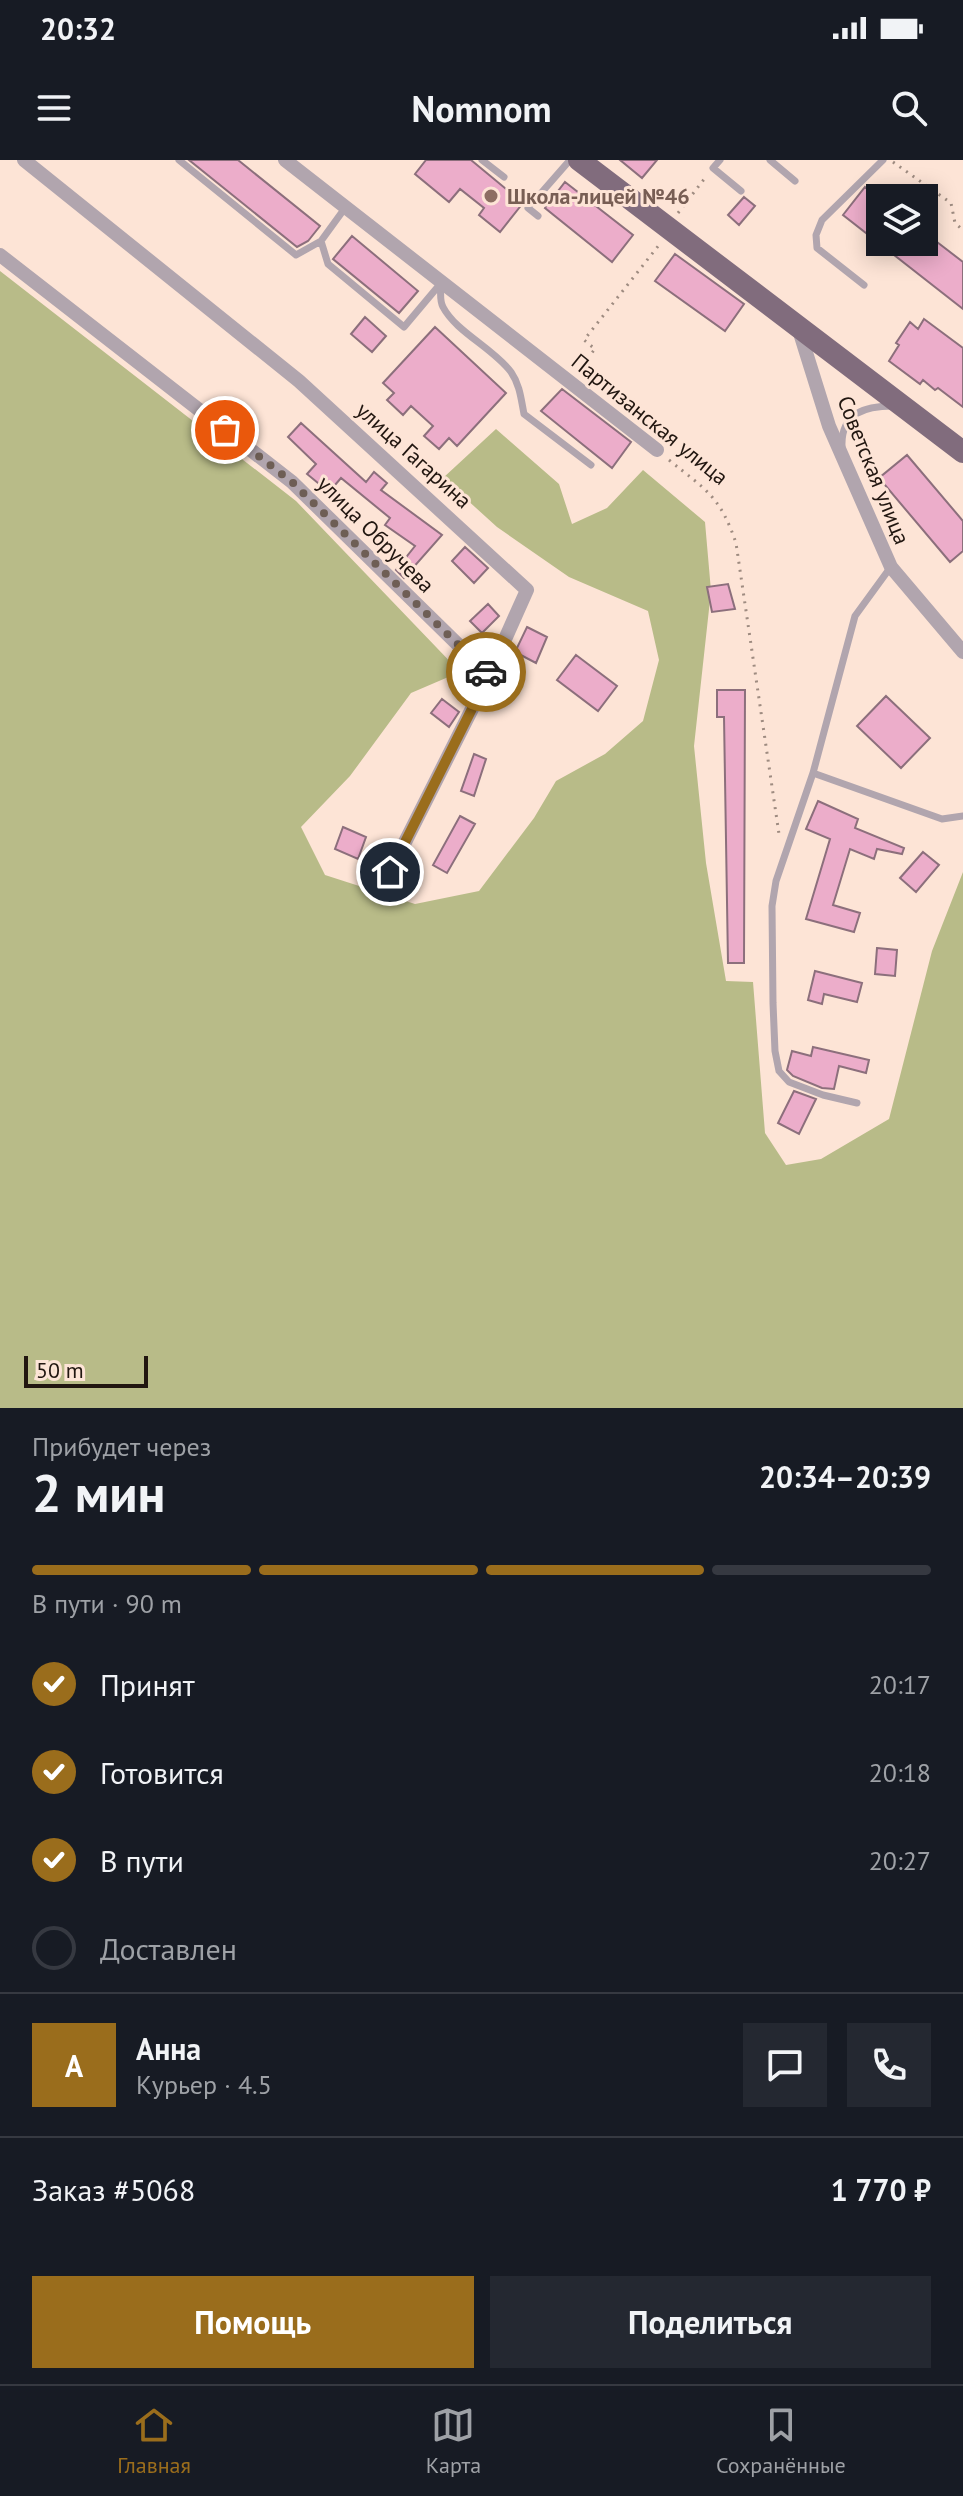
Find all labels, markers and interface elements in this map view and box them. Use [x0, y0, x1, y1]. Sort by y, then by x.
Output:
text: 20:32 [40, 9, 116, 48]
text: Nomnom [412, 85, 551, 132]
icon: menu [32, 86, 76, 130]
icon: search [887, 86, 931, 130]
place label: Школа-лицей №46 [507, 182, 690, 210]
map controls [866, 184, 938, 256]
button: layers [866, 184, 938, 256]
marker: Школа-лицей №46 [482, 187, 500, 205]
street label: Партизанская улица [566, 347, 734, 491]
street label: Советская улица [831, 392, 917, 548]
pin [191, 396, 259, 464]
street label: улица Гагарина [350, 396, 478, 514]
icon: bag [203, 408, 247, 452]
street label: улица Обручева [311, 469, 441, 599]
courier [446, 632, 526, 712]
icon: car [464, 650, 508, 694]
pin [356, 838, 424, 906]
icon: home [368, 850, 412, 894]
scale bar [24, 1352, 148, 1388]
text: 50 m [36, 1356, 84, 1384]
text: Прибудет через [32, 1430, 211, 1463]
text: 20:34–20:39 [759, 1457, 931, 1496]
text: 2 мин [32, 1459, 166, 1526]
text: В пути · 90 m [32, 1587, 182, 1620]
icon: check [32, 1662, 76, 1706]
text: Принят [100, 1665, 195, 1704]
text: 20:17 [869, 1668, 931, 1701]
icon: check [32, 1750, 76, 1794]
text: Готовится [100, 1753, 224, 1792]
text: 20:18 [869, 1756, 931, 1789]
icon: check [32, 1838, 76, 1882]
text: В пути [100, 1841, 184, 1880]
text: 20:27 [869, 1844, 931, 1877]
text: Доставлен [100, 1929, 237, 1968]
button: chat [743, 2023, 827, 2107]
button: phone [847, 2023, 931, 2107]
text: Анна [136, 2029, 201, 2068]
text: А [65, 2046, 83, 2085]
text: Курьер · 4.5 [136, 2068, 272, 2101]
text: Заказ #5068 [32, 2170, 195, 2209]
text: 1 770 ₽ [831, 2170, 931, 2209]
button: Помощь [32, 2276, 474, 2368]
button: Поделиться [490, 2276, 931, 2368]
tab: Главная [117, 2403, 191, 2479]
tab: Карта [426, 2403, 481, 2479]
tab: Сохранённые [716, 2403, 846, 2479]

